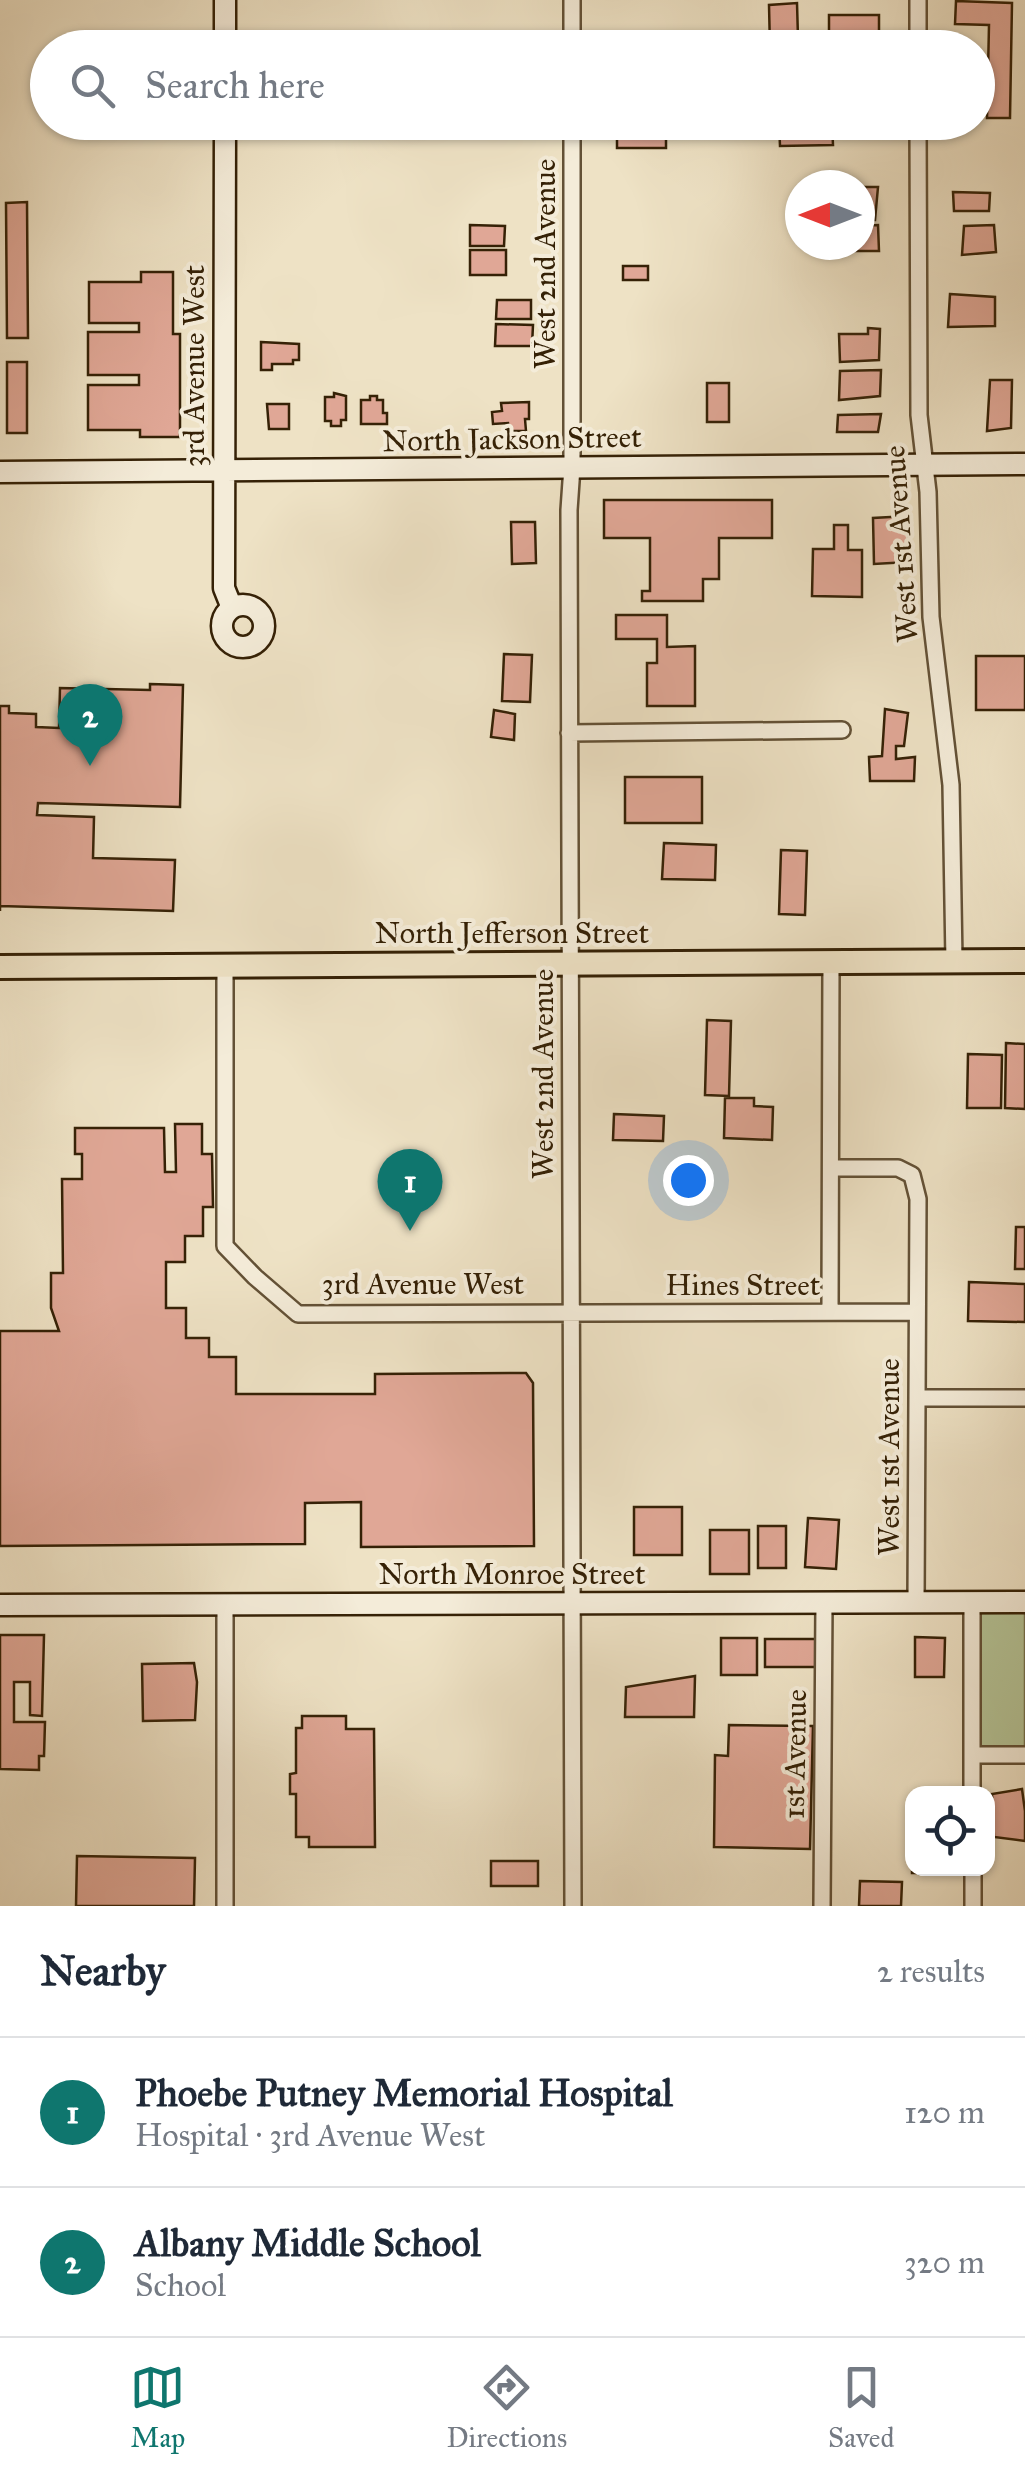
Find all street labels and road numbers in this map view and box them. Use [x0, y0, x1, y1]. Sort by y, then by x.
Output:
street label: West 2nd Avenue [527, 159, 563, 369]
street label: 3rd Avenue West [176, 264, 212, 467]
street label: North Jackson Street [382, 419, 642, 459]
street label: West 1st Avenue [876, 444, 926, 644]
street label: North Jefferson Street [375, 915, 650, 951]
street label: West 2nd Avenue [525, 969, 561, 1179]
street label: 3rd Avenue West [322, 1266, 525, 1302]
street label: Hines Street [666, 1267, 821, 1303]
street label: West 1st Avenue [871, 1358, 907, 1556]
street label: North Monroe Street [378, 1556, 646, 1592]
street label: 1st Avenue [776, 1689, 814, 1819]

